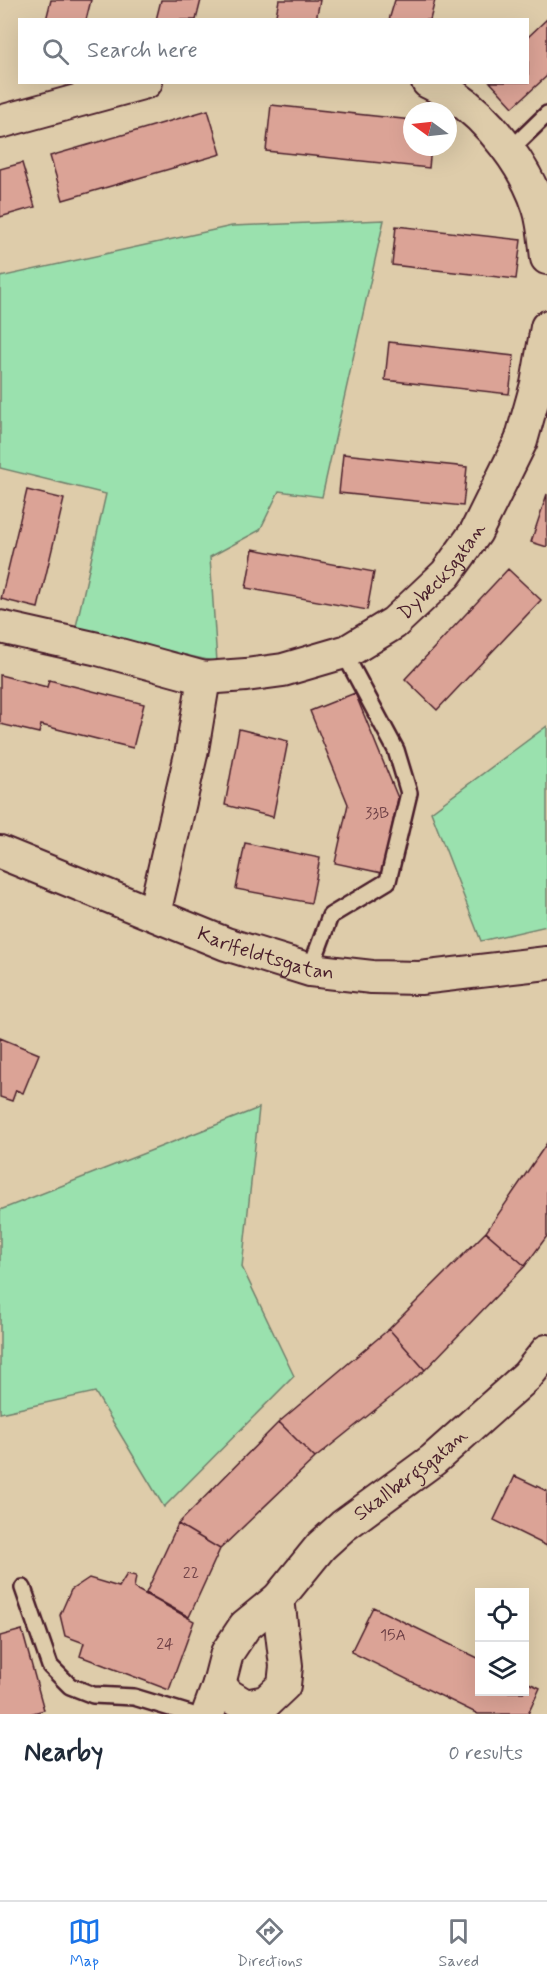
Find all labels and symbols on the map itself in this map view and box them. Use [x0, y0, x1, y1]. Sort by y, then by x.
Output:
north arrow [403, 102, 457, 156]
street label: Dybecksgatan [392, 518, 492, 626]
house number: 33B [365, 803, 389, 824]
street label: Karlfeldtsgatan [193, 920, 335, 986]
street label: Skallbergsgatan [348, 1422, 474, 1527]
house number: 22 [183, 1563, 199, 1584]
house number: 15A [380, 1625, 406, 1646]
house number: 24 [156, 1634, 174, 1655]

